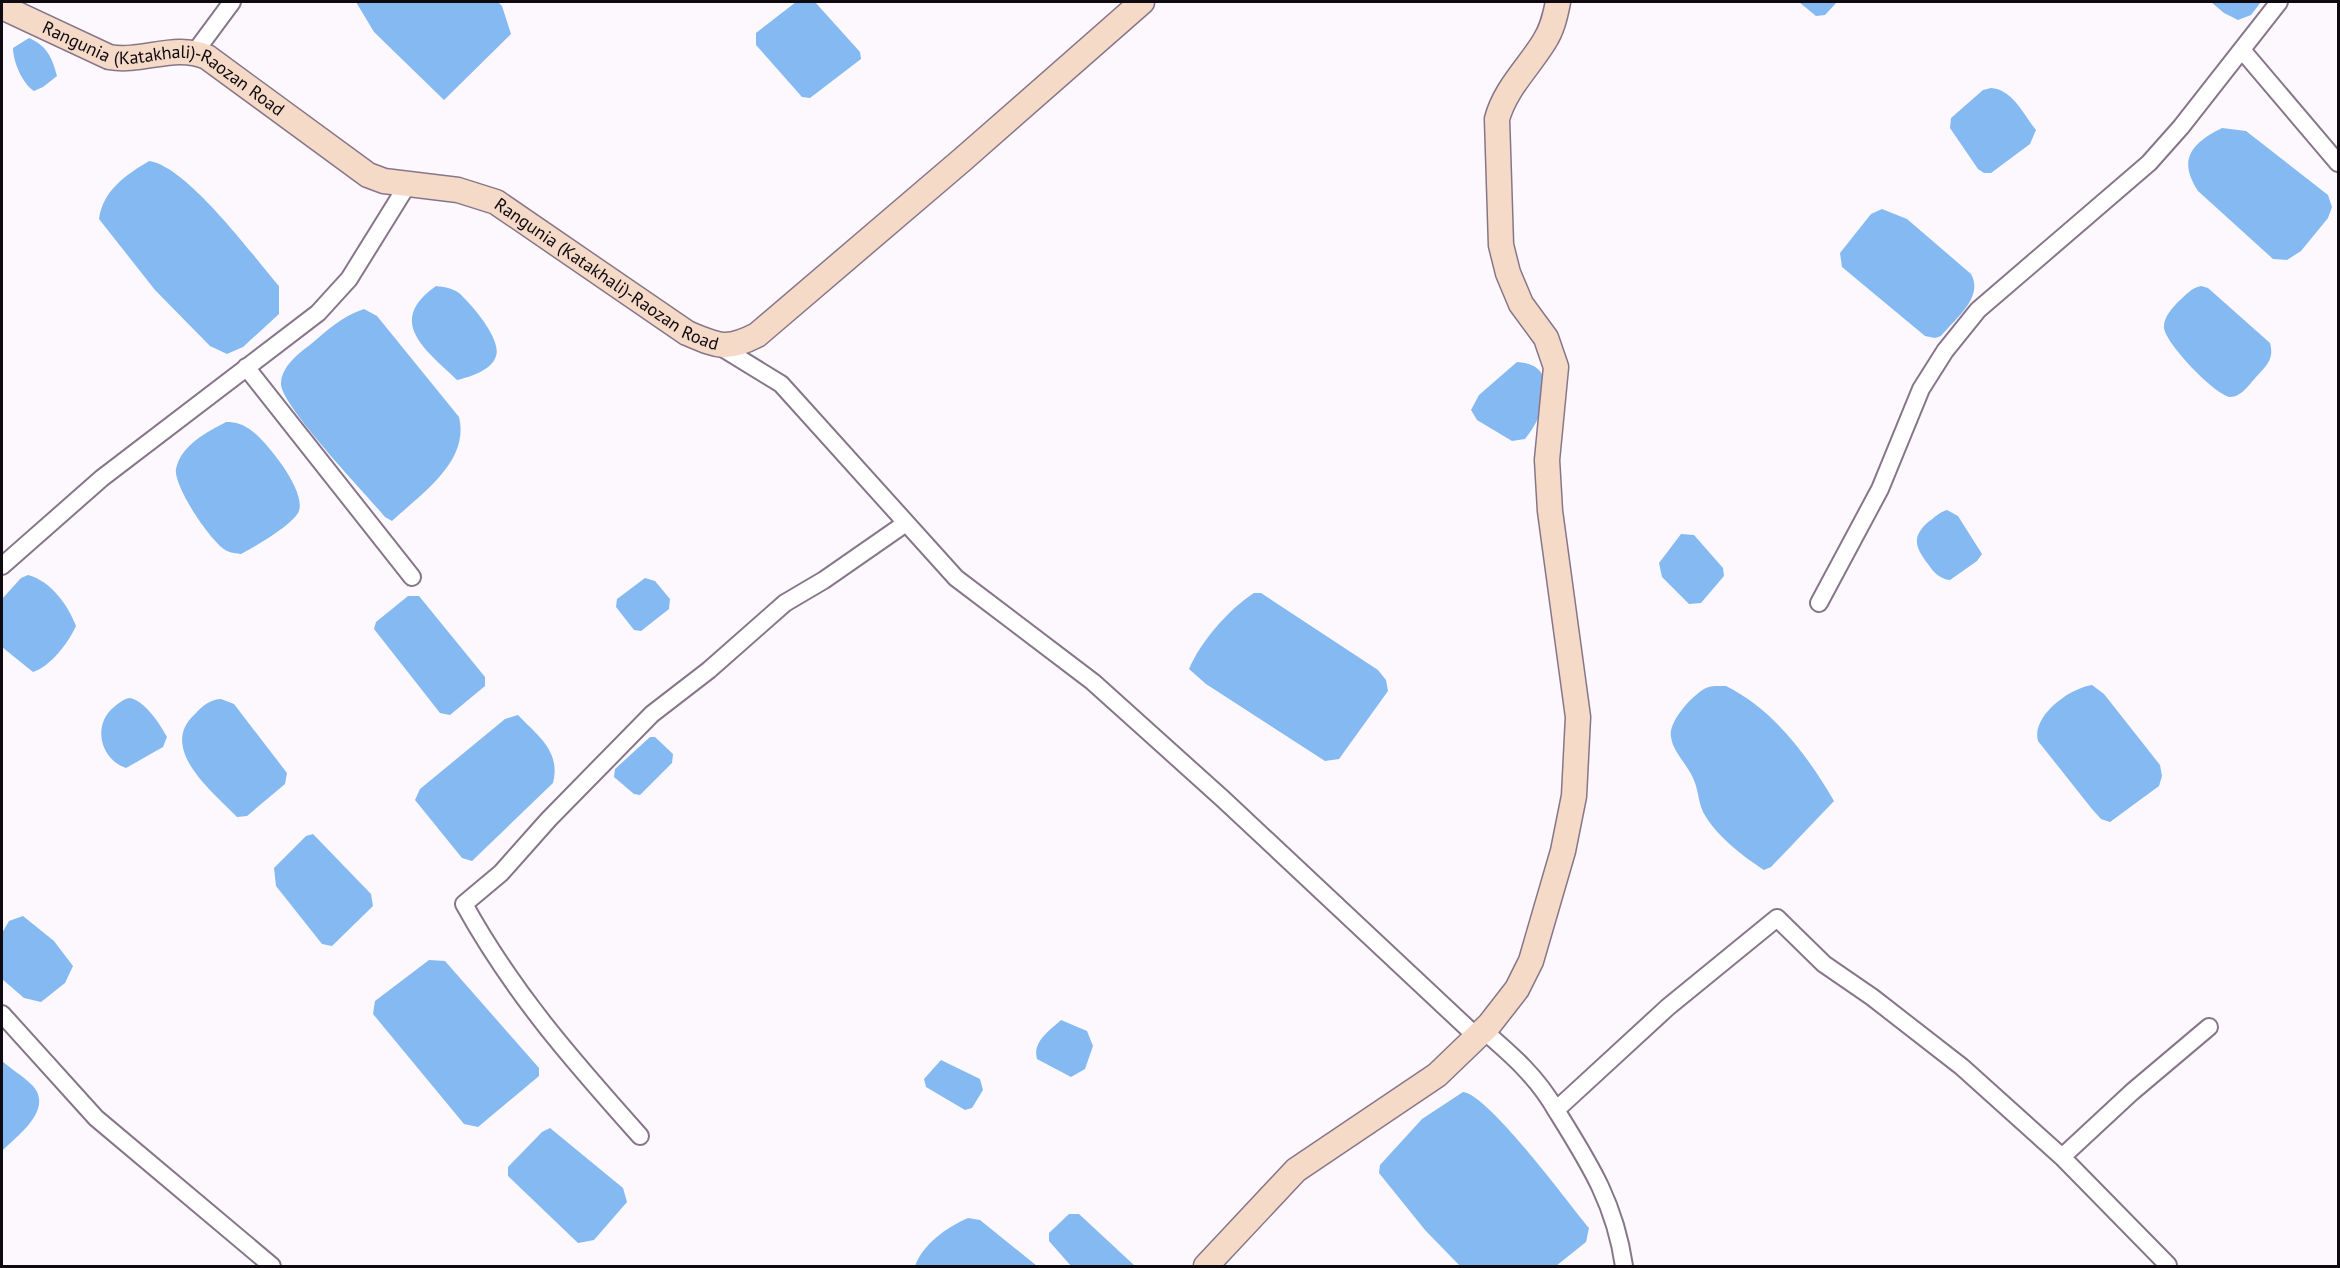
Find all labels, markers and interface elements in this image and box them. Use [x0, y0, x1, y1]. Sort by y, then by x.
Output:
street label: Rangunia (Katakhali)-Raozan Road [39, 16, 289, 121]
street label: Rangunia (Katakhali)-Raozan Road [490, 192, 721, 355]

